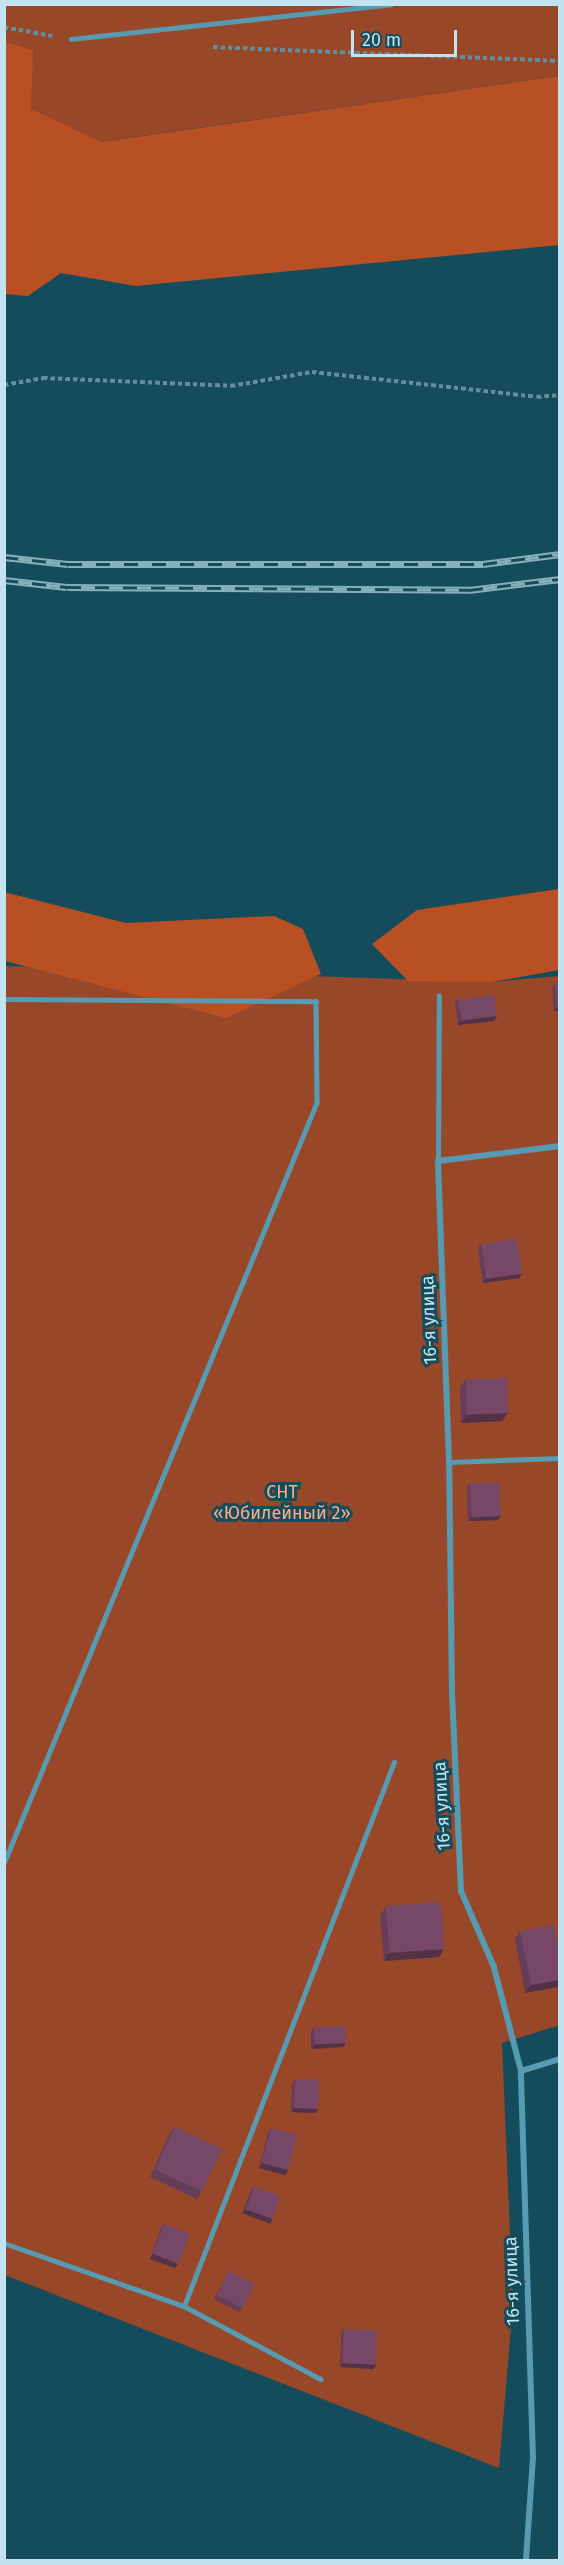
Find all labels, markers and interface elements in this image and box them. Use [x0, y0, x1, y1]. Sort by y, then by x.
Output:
scale bar [354, 18, 460, 56]
text: 20 m [362, 29, 401, 51]
street label: 16-я улица [417, 1275, 441, 1365]
park label: СНТ «Юбилейный 2» [213, 1482, 351, 1524]
street label: 16-я улица [429, 1761, 455, 1851]
street label: 16-я улица [500, 2236, 524, 2326]

